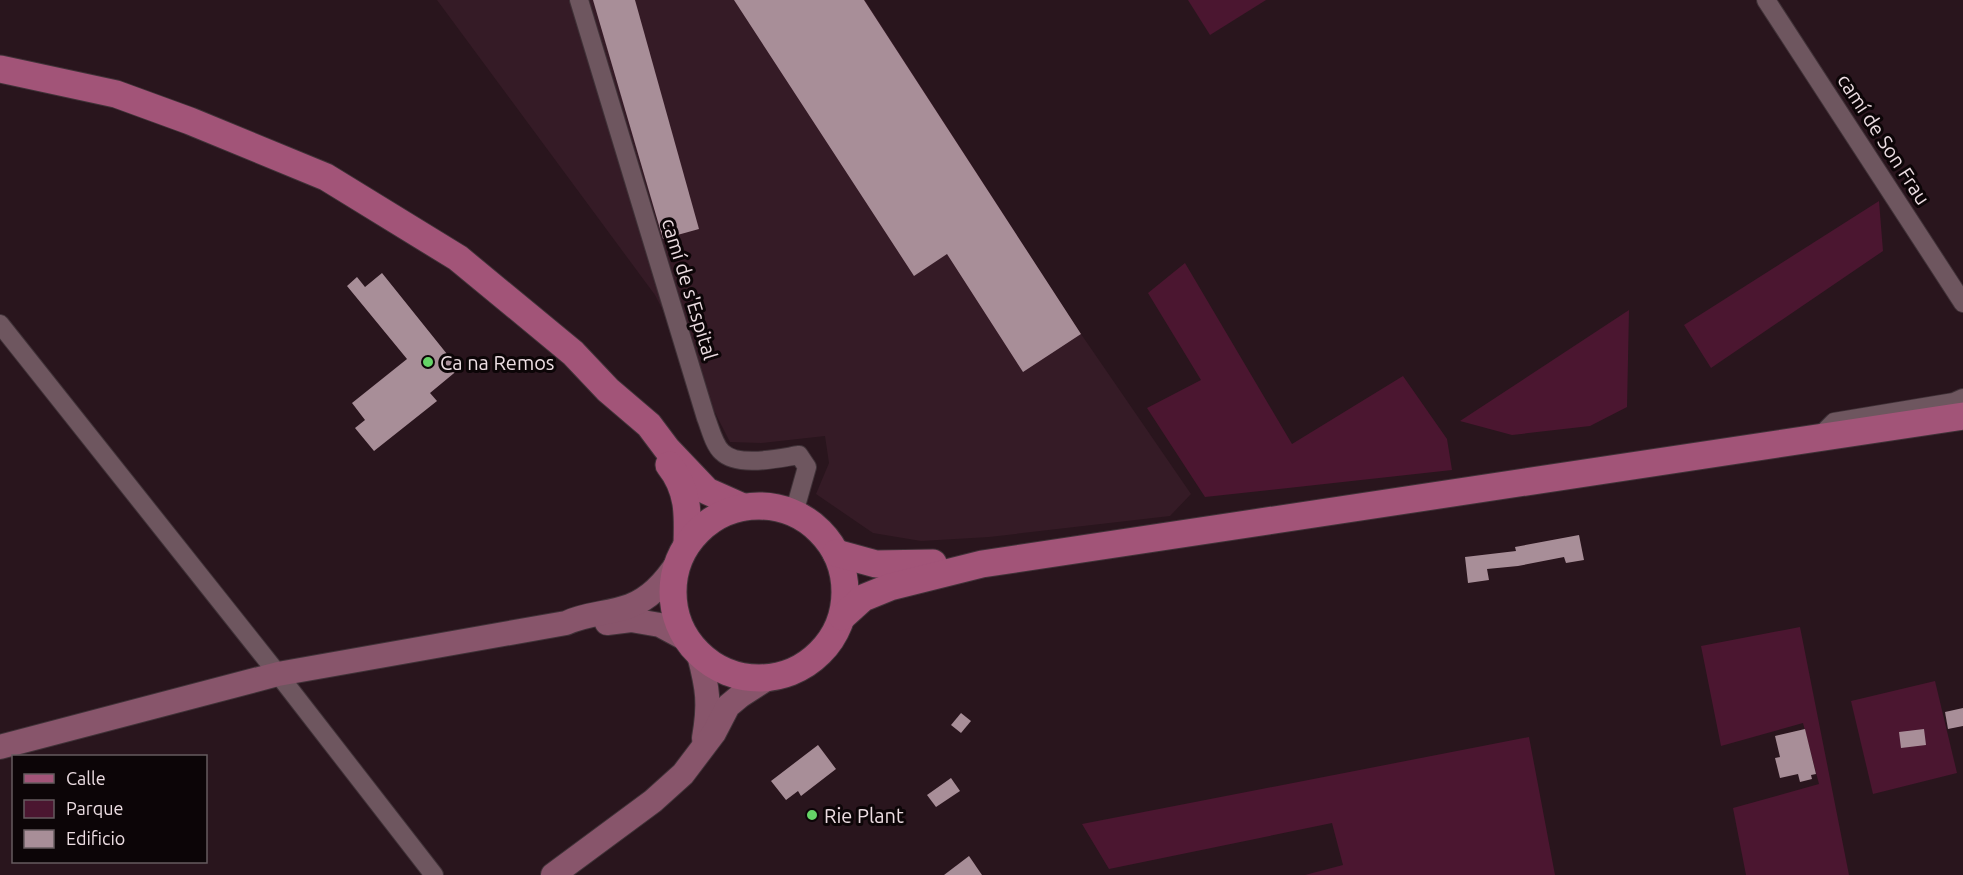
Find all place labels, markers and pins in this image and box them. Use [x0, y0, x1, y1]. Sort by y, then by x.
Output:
place label: Ca na Remos [440, 351, 555, 374]
marker: Ca na Remos [421, 355, 435, 369]
place label: Rie Plant [824, 804, 904, 827]
marker: Rie Plant [805, 808, 819, 822]

